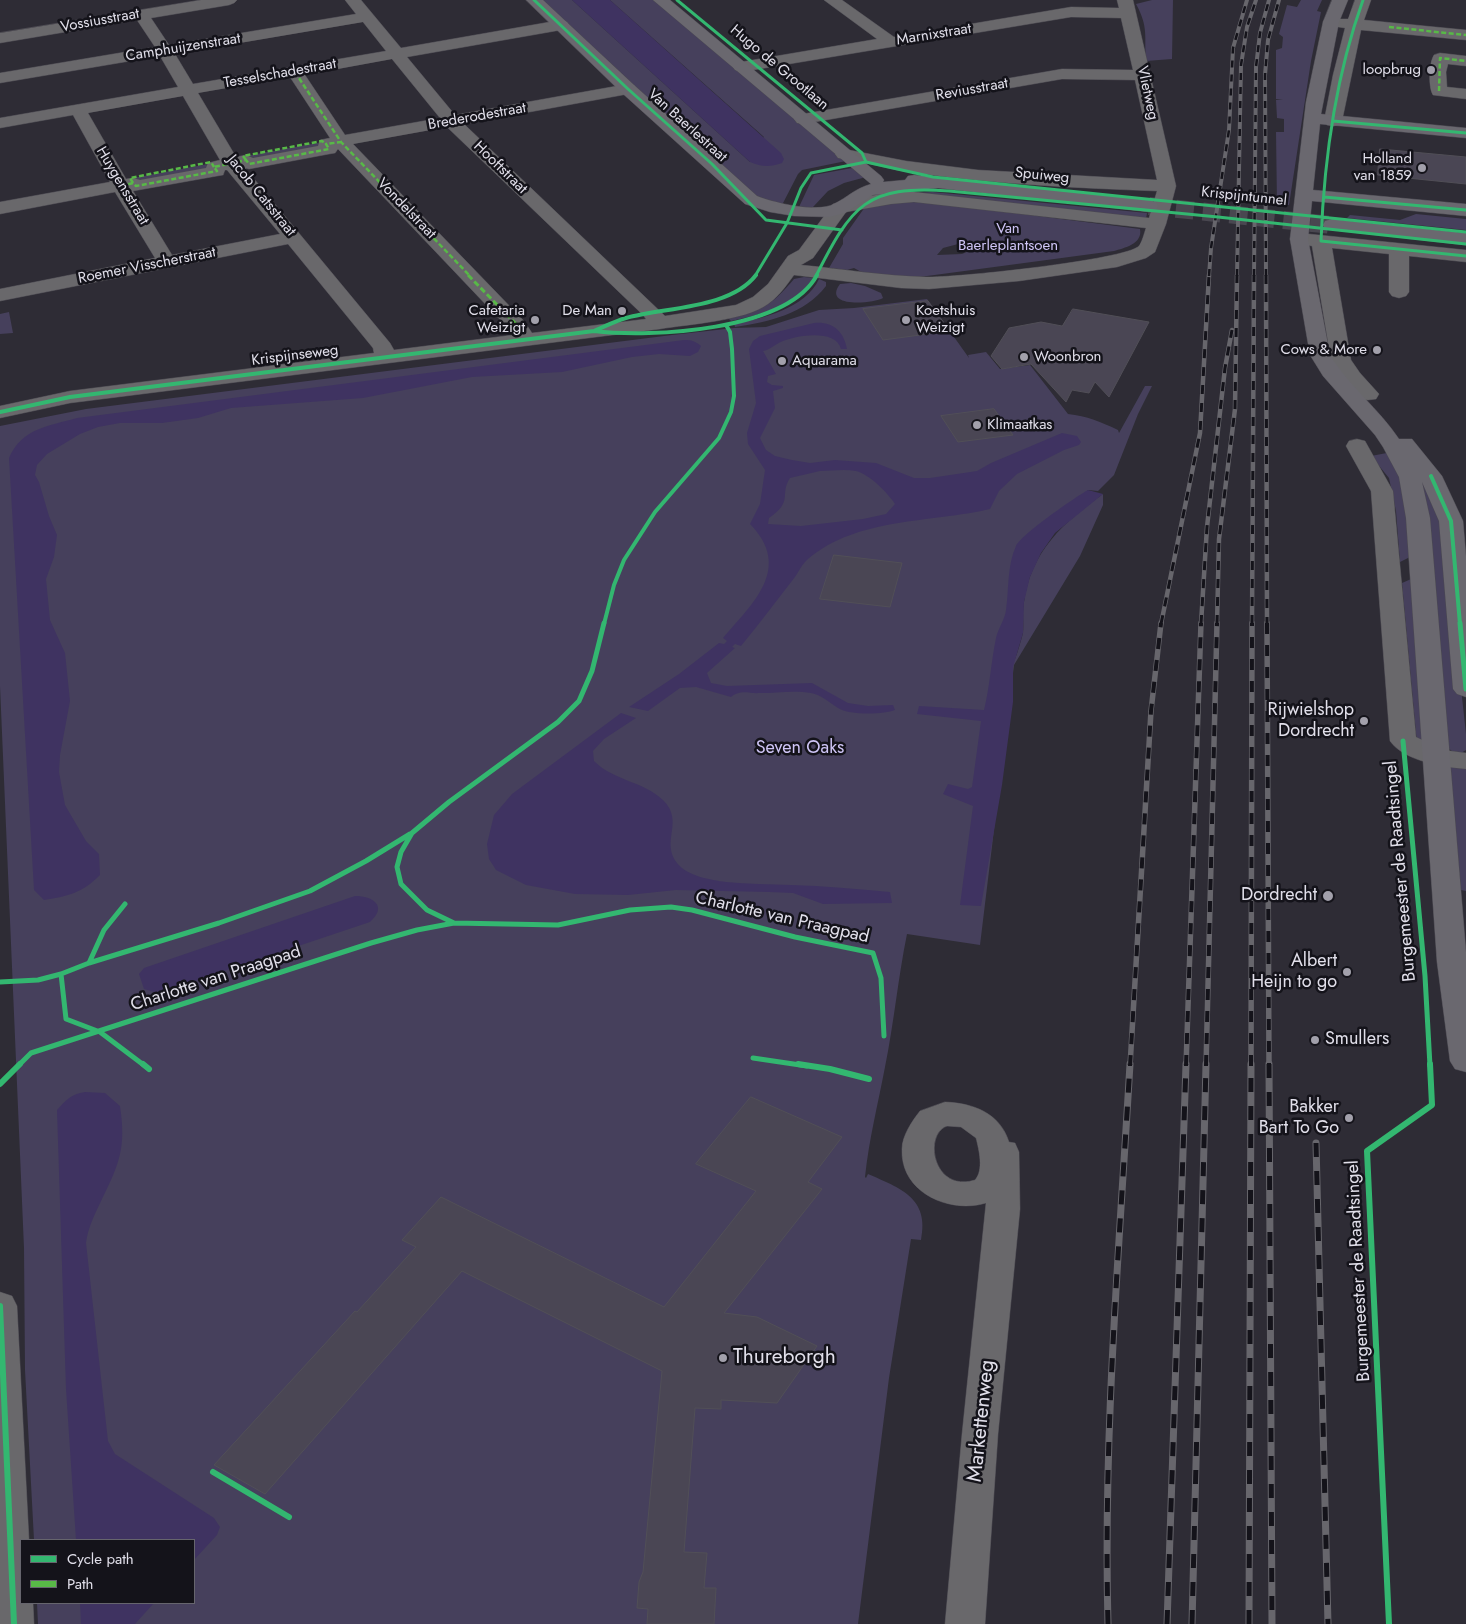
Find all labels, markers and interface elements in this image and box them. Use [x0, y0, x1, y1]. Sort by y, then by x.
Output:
street label: Vossiusstraat [59, 5, 141, 37]
street label: Marnixstraat [895, 20, 973, 50]
street label: Hugo de Grootlaan [726, 22, 832, 114]
street label: Camphuijzenstraat [124, 30, 242, 66]
street label: Tesselschadestraat [222, 55, 338, 93]
place label: loopbrug [1363, 61, 1421, 79]
street label: Vlietweg [1132, 64, 1162, 122]
marker: loopbrug [1425, 64, 1437, 76]
street label: Reviusstraat [934, 75, 1010, 105]
street label: Van Baerlestraat [644, 86, 730, 166]
street label: Brederodestraat [426, 99, 528, 135]
street label: Hooftstraat [469, 138, 531, 198]
street label: Huygensstraat [92, 144, 152, 228]
place label: Holland van 1859 [1354, 150, 1412, 185]
street label: Jacob Catsstraat [223, 152, 299, 240]
marker: Holland van 1859 [1416, 162, 1428, 174]
street label: Spuiweg [1014, 164, 1070, 188]
street label: Vondelstraat [373, 175, 439, 243]
street label: Krispijntunnel [1200, 184, 1288, 210]
park label: Van Baerleplantsoen [958, 220, 1058, 255]
street label: Roemer Visscherstraat [77, 244, 217, 288]
place label: Cafetaria Weizigt [468, 302, 525, 337]
place label: De Man [562, 302, 612, 320]
place label: Koetshuis Weizigt [916, 302, 975, 337]
marker: De Man [616, 305, 628, 317]
marker: Cafetaria Weizigt [529, 314, 541, 326]
marker: Koetshuis Weizigt [900, 314, 912, 326]
place label: Cows & More [1280, 341, 1367, 359]
street label: Krispijnseweg [251, 342, 339, 370]
marker: Cows & More [1371, 344, 1383, 356]
place label: Woonbron [1034, 348, 1101, 366]
marker: Woonbron [1018, 351, 1030, 363]
place label: Aquarama [792, 352, 857, 370]
marker: Aquarama [776, 355, 788, 367]
place label: Klimaatkas [987, 416, 1052, 434]
marker: Klimaatkas [971, 419, 983, 431]
place label: Rijwielshop Dordrecht [1268, 700, 1354, 742]
marker: Rijwielshop Dordrecht [1358, 715, 1370, 727]
park label: Seven Oaks [756, 738, 844, 760]
street label: Burgemeester de Raadtsingel [1381, 760, 1421, 982]
place label: Dordrecht [1241, 885, 1317, 907]
street label: Charlotte van Praagpad [693, 887, 871, 949]
marker: Dordrecht [1321, 889, 1335, 903]
street label: Charlotte van Praagpad [128, 941, 304, 1017]
place label: Albert Heijn to go [1251, 951, 1337, 994]
marker: Albert Heijn to go [1341, 966, 1353, 978]
place label: Smullers [1325, 1029, 1389, 1051]
marker: Smullers [1309, 1034, 1321, 1046]
place label: Bakker Bart To Go [1259, 1097, 1339, 1140]
marker: Bakker Bart To Go [1343, 1112, 1355, 1124]
street label: Burgemeester de Raadtsingel [1342, 1160, 1376, 1382]
place label: Thureborgh [733, 1345, 836, 1371]
marker: Thureborgh [717, 1352, 729, 1364]
street label: Markettenweg [963, 1359, 1001, 1483]
legend [20, 1539, 195, 1604]
text: Cycle path [67, 1548, 134, 1570]
text: Path [67, 1573, 93, 1595]

